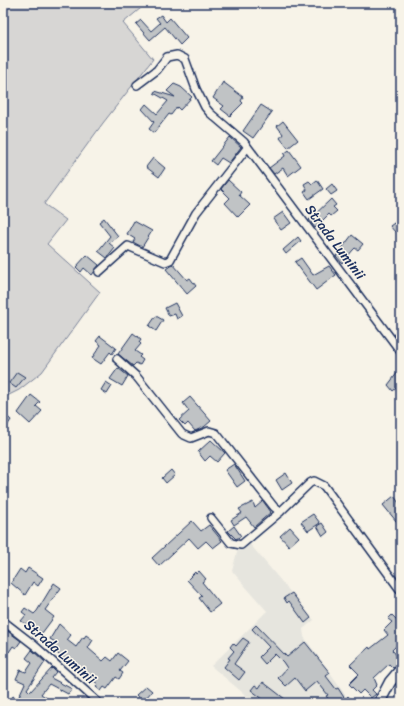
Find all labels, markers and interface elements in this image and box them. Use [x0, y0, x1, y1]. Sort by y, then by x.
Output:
street label: Strada Luminii [298, 199, 373, 286]
street label: Strada Luminii [18, 613, 103, 692]

